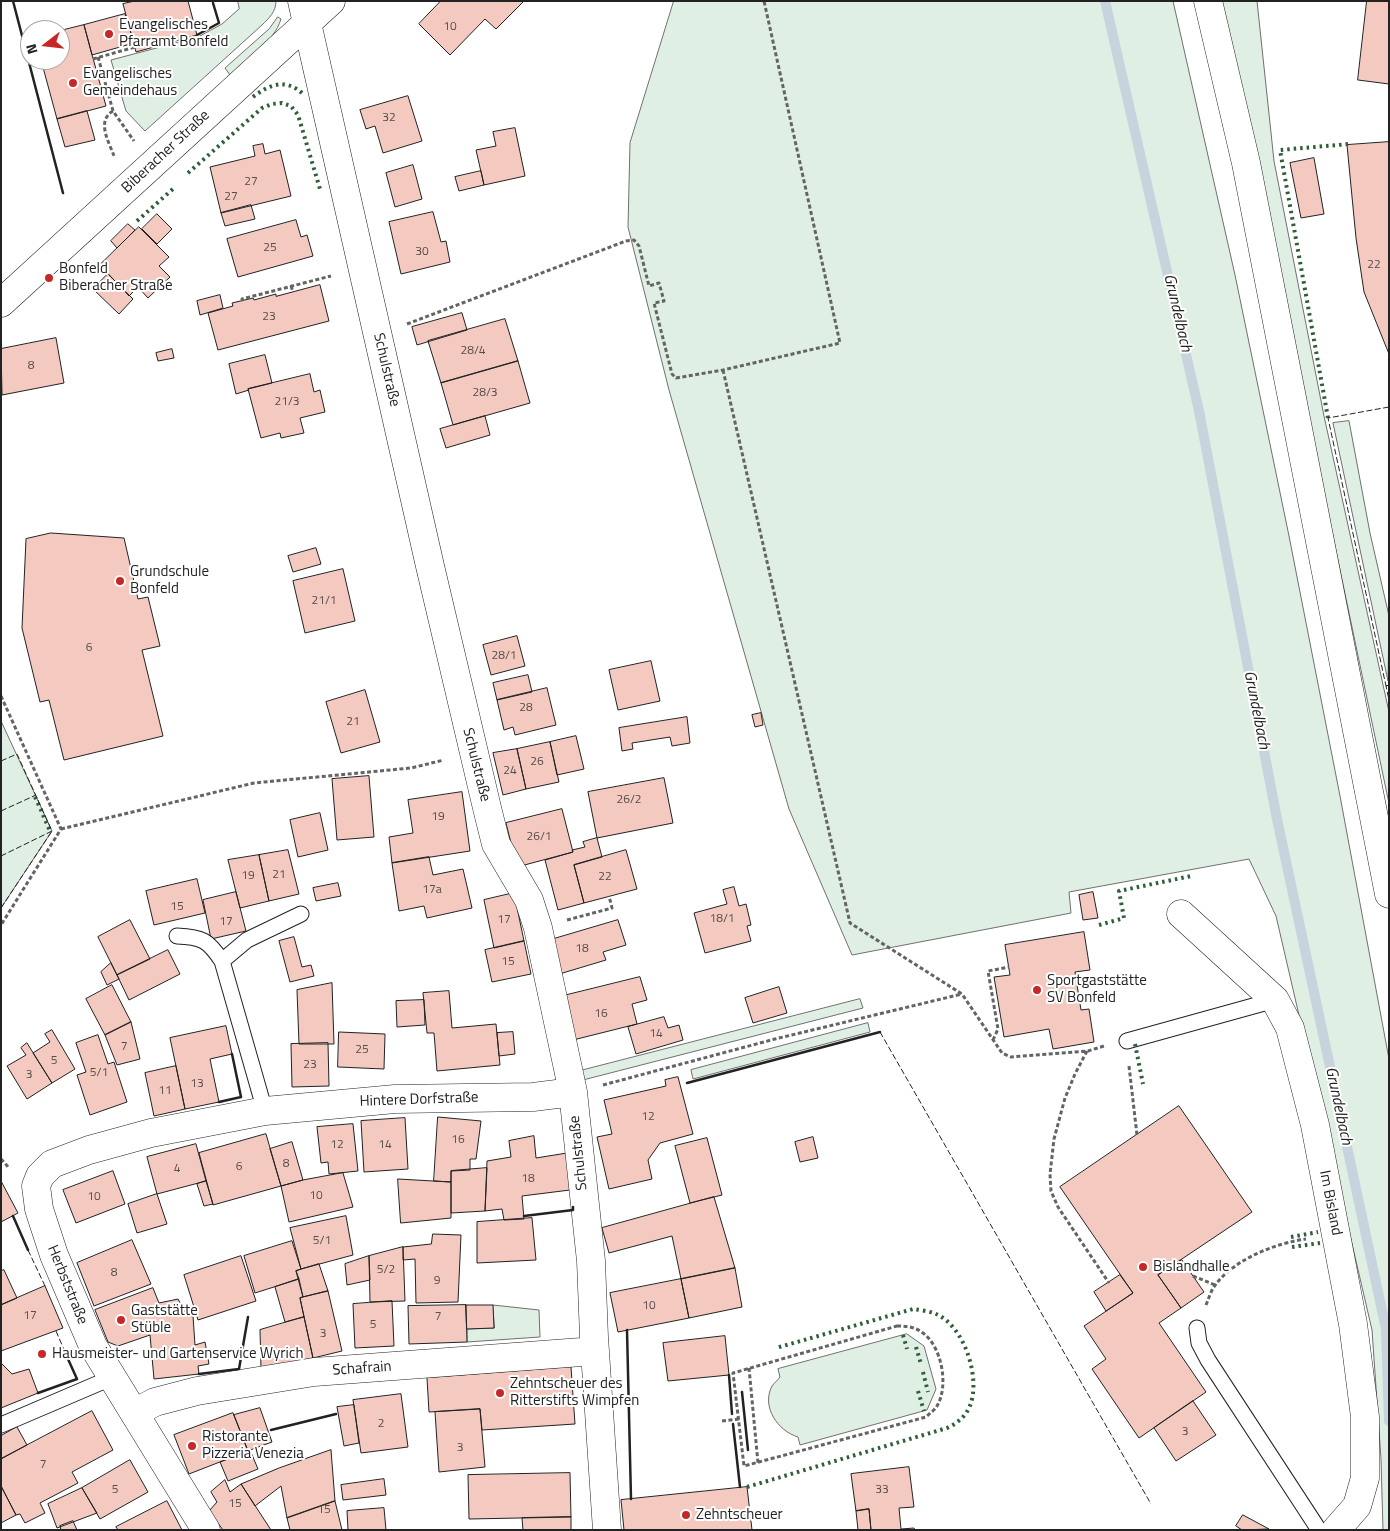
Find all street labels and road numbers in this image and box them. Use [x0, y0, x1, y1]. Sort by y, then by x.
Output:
street label: Biberacher Straße [118, 107, 214, 197]
street label: Schulstraße [369, 331, 403, 409]
street label: Schulstraße [458, 726, 494, 804]
street label: Hintere Dorfstraße [359, 1089, 479, 1111]
street label: Schulstraße [566, 1115, 592, 1191]
street label: Im Bisland [1315, 1169, 1345, 1237]
street label: Herbststraße [43, 1243, 91, 1327]
street label: Schafrain [332, 1358, 392, 1380]

